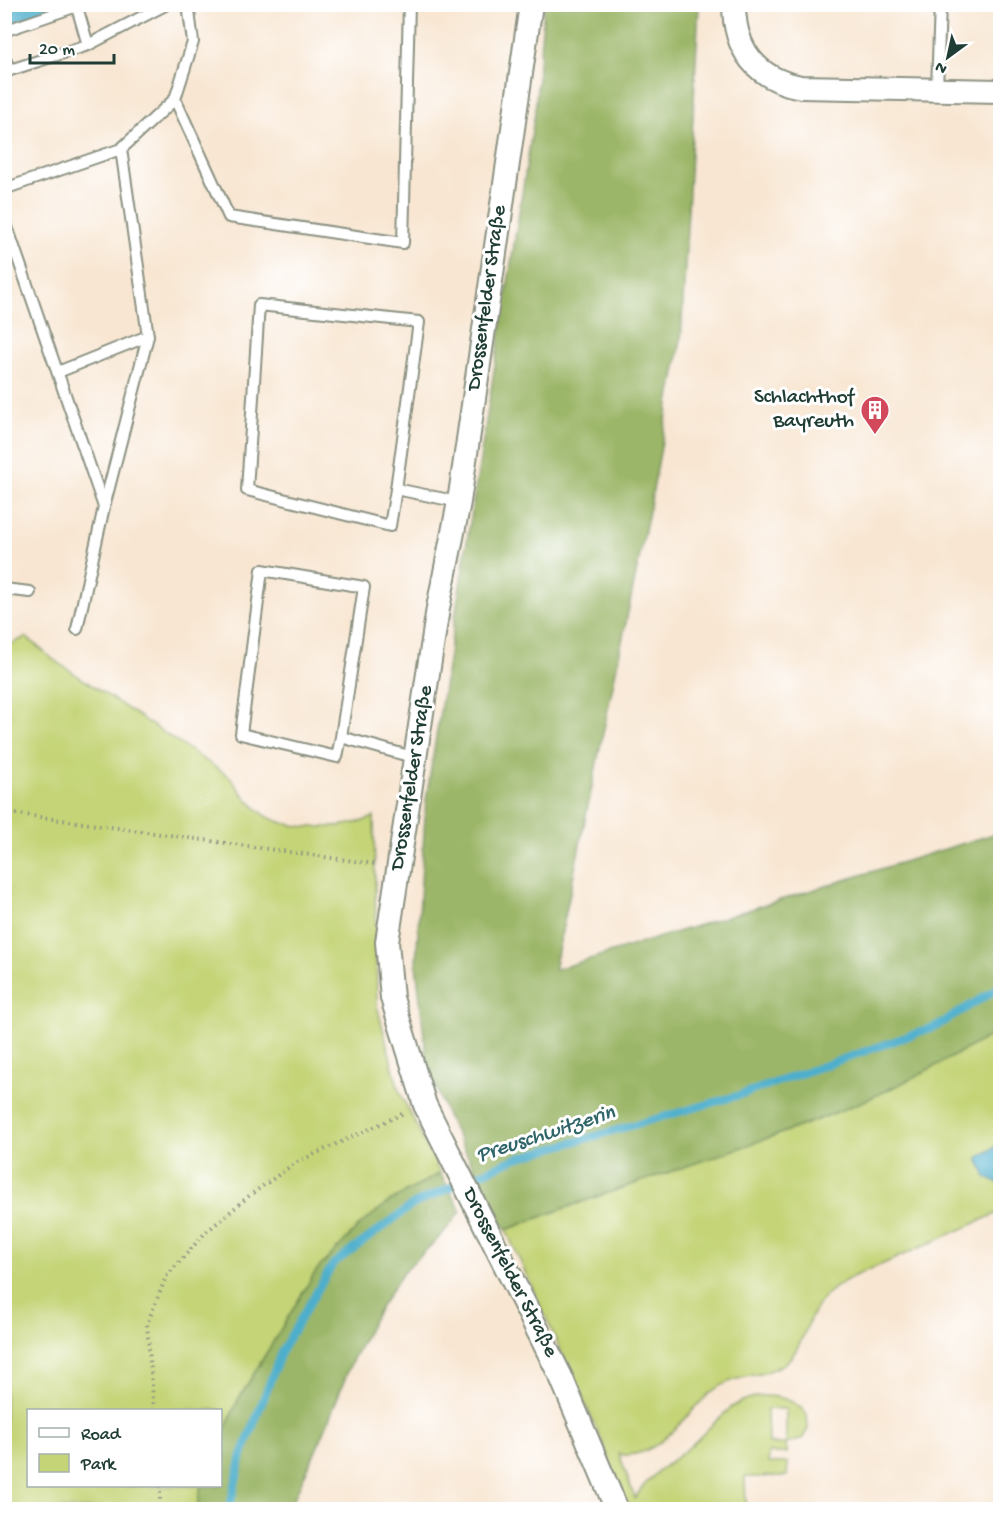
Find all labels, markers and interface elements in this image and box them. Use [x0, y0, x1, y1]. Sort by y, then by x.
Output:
scale bar [30, 27, 114, 65]
north arrow [918, 27, 978, 87]
text: 20 m [39, 40, 75, 61]
text: N [932, 56, 951, 77]
street label: Drossenfelder Straße [462, 203, 514, 394]
place label: Schlachthof Bayreuth [754, 386, 856, 435]
building icon: Schlachthof Bayreuth [859, 394, 891, 436]
street label: Drossenfelder Straße [386, 683, 440, 874]
water label: Preuschwitzerin [474, 1100, 619, 1170]
street label: Drossenfelder Straße [455, 1182, 563, 1363]
legend [27, 1409, 222, 1487]
text: Road [81, 1425, 122, 1446]
text: Park [80, 1455, 117, 1476]

